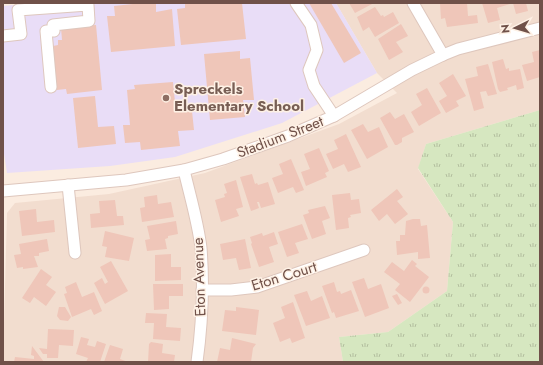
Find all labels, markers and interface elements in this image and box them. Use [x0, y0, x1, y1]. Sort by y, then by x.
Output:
north arrow [495, 8, 535, 48]
text: N [497, 24, 513, 34]
place label: Spreckels Elementary School [174, 78, 304, 117]
marker: Spreckels Elementary School [161, 93, 171, 103]
street label: Stadium Street [233, 110, 327, 164]
street label: Eton Avenue [187, 237, 211, 317]
street label: Eton Court [249, 255, 320, 296]

